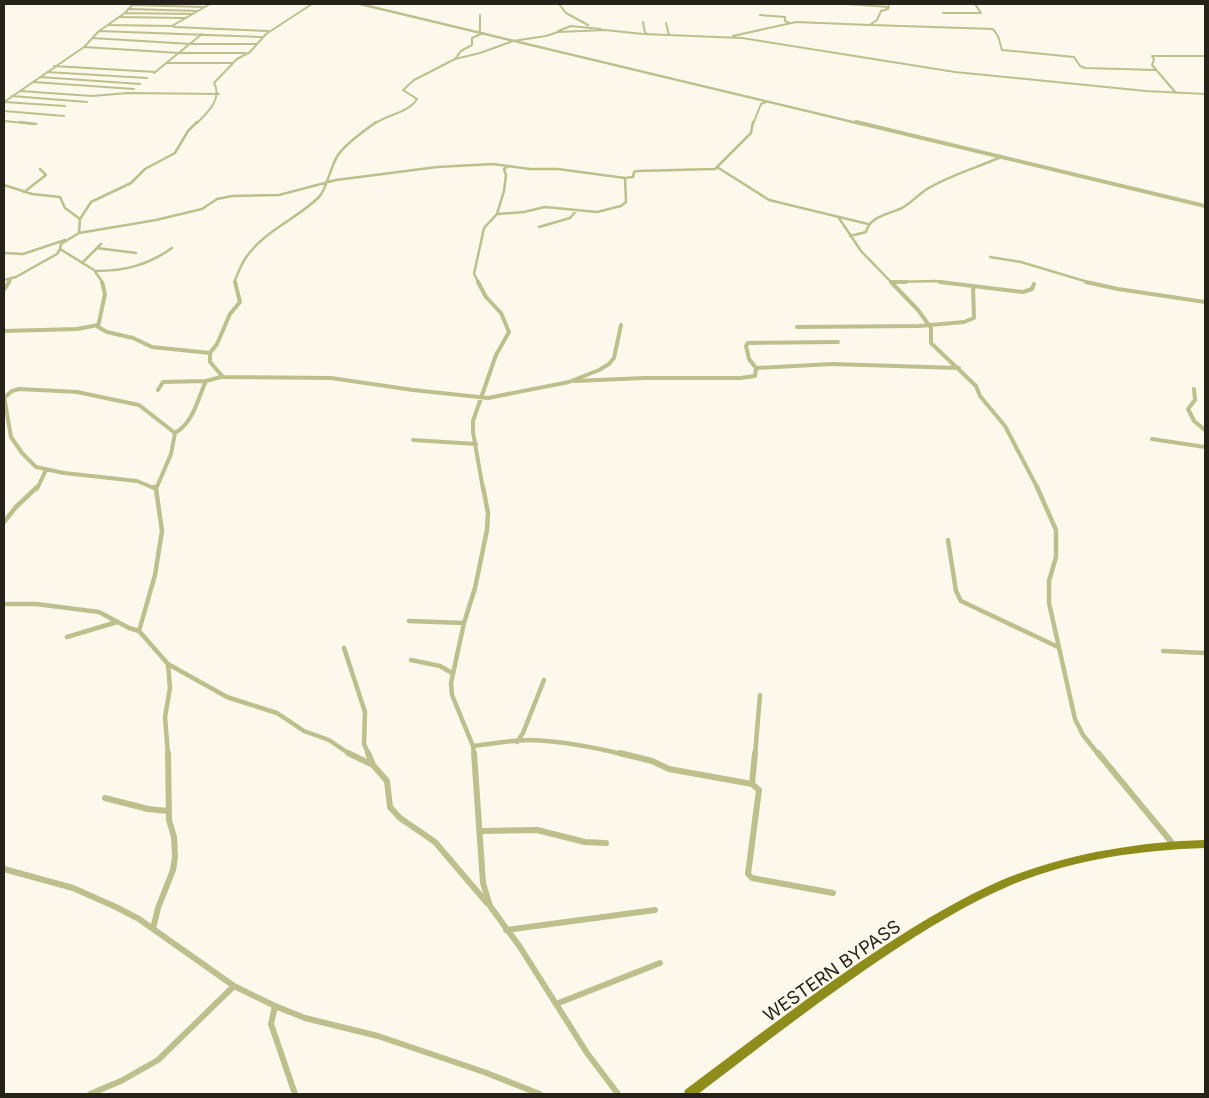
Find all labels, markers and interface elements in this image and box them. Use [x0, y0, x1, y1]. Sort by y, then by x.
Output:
street label: WESTERN BYPASS [759, 915, 904, 1026]

